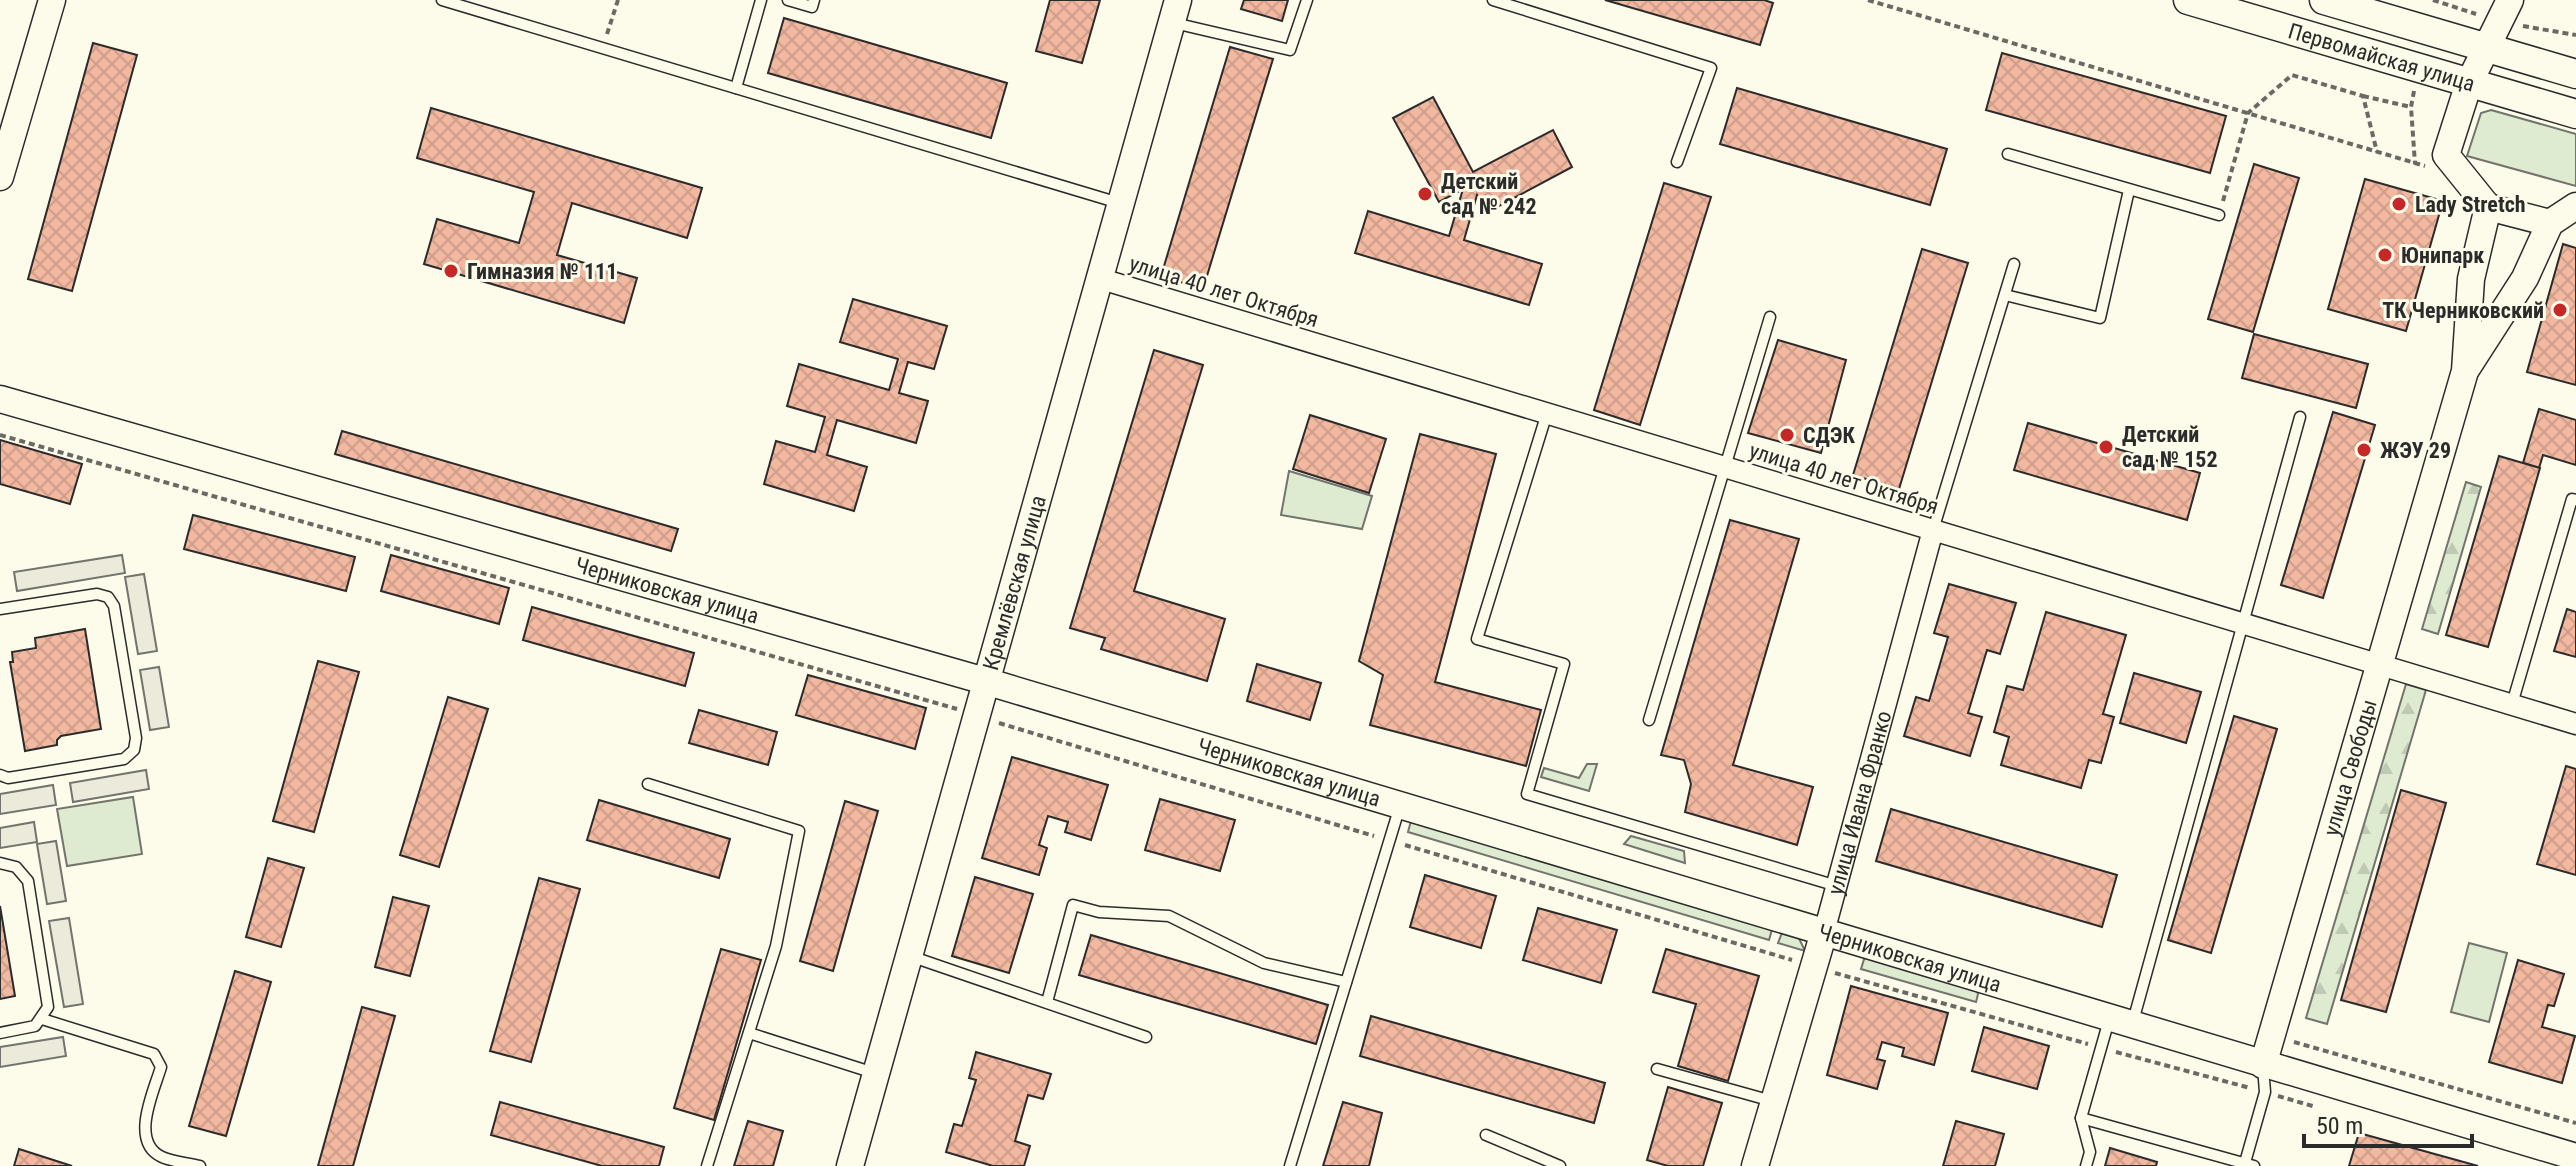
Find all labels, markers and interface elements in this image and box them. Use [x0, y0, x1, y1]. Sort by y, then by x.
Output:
street label: Первомайская улица [2285, 18, 2478, 97]
place label: Детский сад № 242 [1441, 169, 1537, 219]
marker: Детский сад № 242 [1416, 185, 1434, 203]
place label: Lady Stretch [2415, 192, 2526, 217]
marker: Lady Stretch [2390, 195, 2408, 213]
place label: Юнипарк [2401, 243, 2484, 268]
marker: Юнипарк [2376, 246, 2394, 264]
street label: улица 40 лет Октября [1126, 251, 1322, 332]
place label: Гимназия № 111 [467, 259, 617, 284]
marker: Гимназия № 111 [442, 262, 460, 280]
place label: ТК Черниковский [2382, 298, 2544, 323]
marker: ТК Черниковский [2551, 301, 2569, 319]
place label: Детский сад № 152 [2122, 422, 2218, 472]
place label: СДЭК [1803, 423, 1855, 448]
marker: СДЭК [1778, 426, 1796, 444]
street label: улица 40 лет Октября [1746, 438, 1942, 519]
marker: Детский сад № 152 [2097, 438, 2115, 456]
place label: ЖЭУ 29 [2380, 438, 2451, 463]
marker: ЖЭУ 29 [2355, 441, 2373, 459]
street label: Кремлёвская улица [978, 493, 1051, 673]
street label: Черниковская улица [572, 552, 762, 629]
street label: улица Свободы [2318, 696, 2382, 839]
street label: улица Ивана Франко [1823, 708, 1896, 897]
street label: Черниковская улица [1195, 733, 1383, 812]
street label: Черниковская улица [1815, 919, 2004, 997]
scale bar [2304, 1098, 2472, 1148]
text: 50 m [2316, 1112, 2363, 1140]

